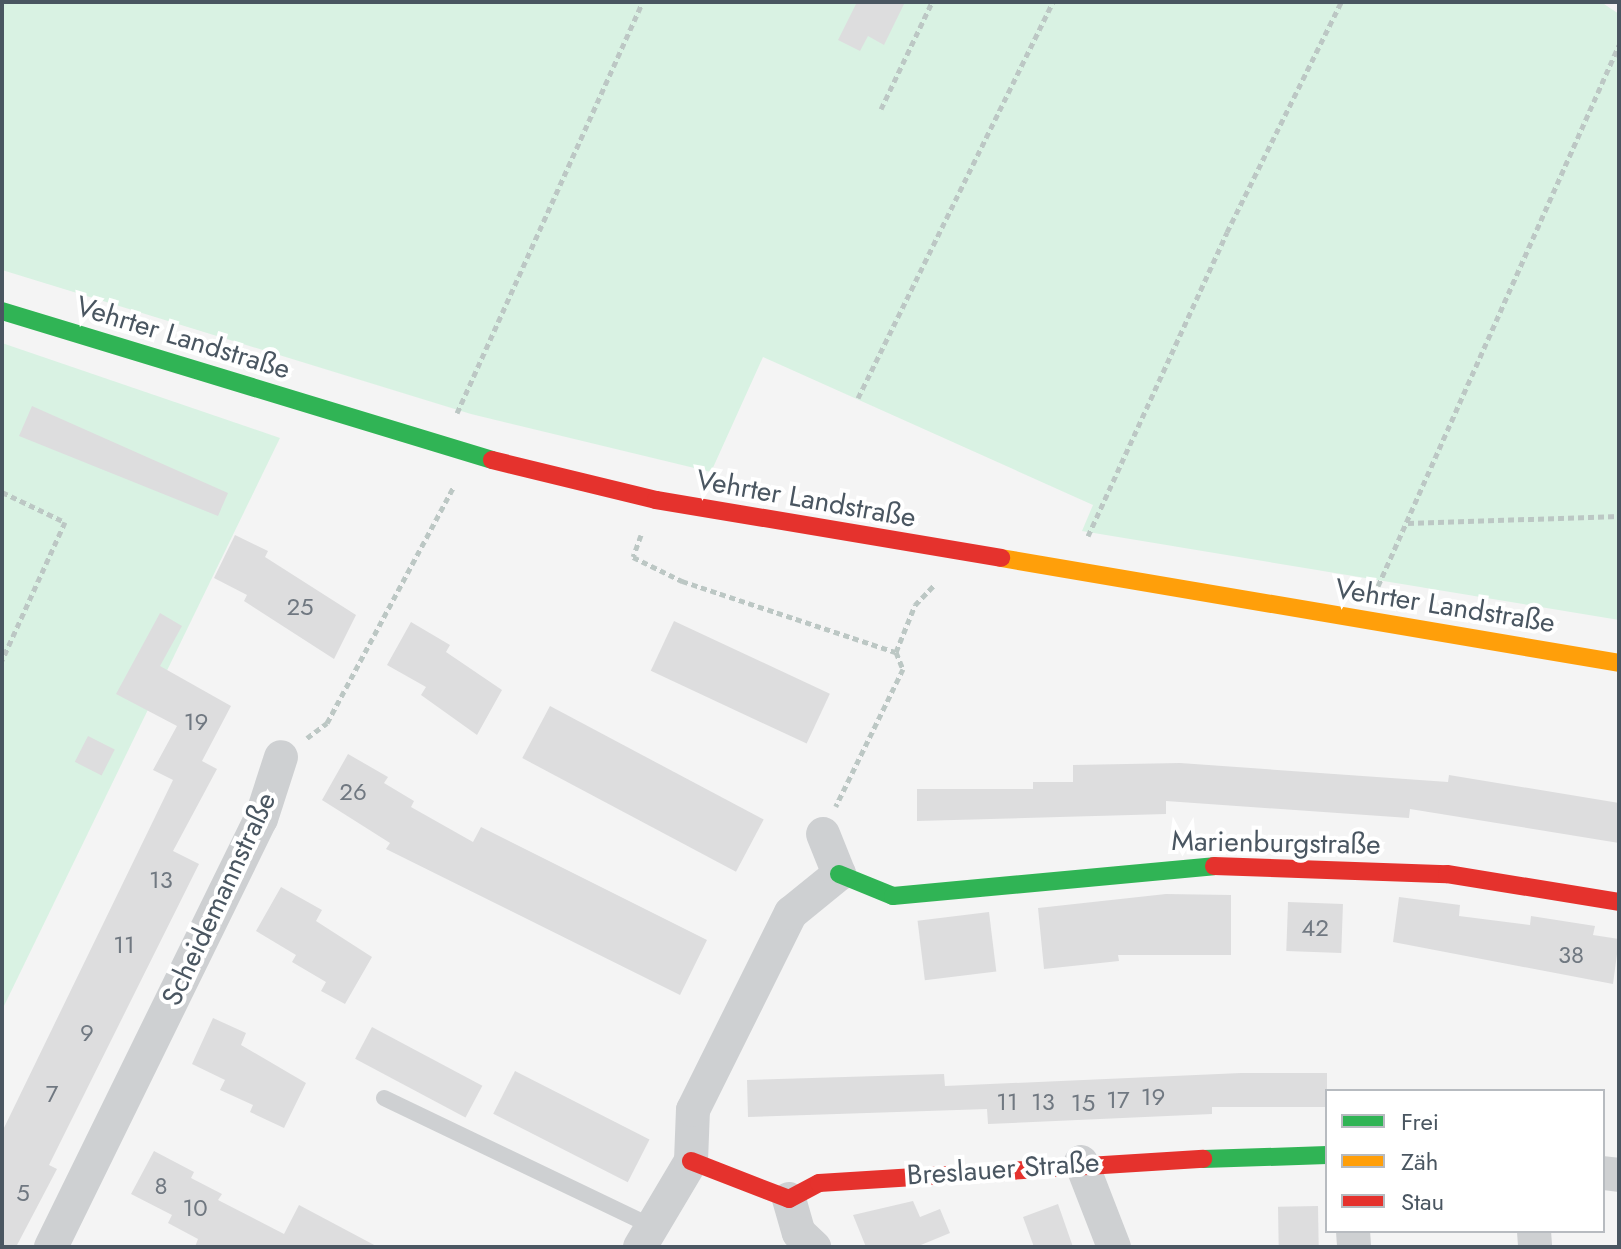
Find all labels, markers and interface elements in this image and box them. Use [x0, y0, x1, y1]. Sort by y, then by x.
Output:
street label: Vehrter Landstraße [72, 289, 294, 387]
street label: Vehrter Landstraße [694, 463, 918, 535]
street label: Vehrter Landstraße [1333, 572, 1557, 640]
house number: 25 [286, 593, 314, 621]
house number: 19 [184, 708, 208, 736]
house number: 26 [339, 778, 367, 806]
street label: Scheidemannstraße [155, 787, 283, 1011]
street label: Marienburgstraße [1171, 824, 1381, 862]
house number: 13 [149, 866, 173, 894]
house number: 42 [1301, 914, 1329, 942]
house number: 11 [113, 931, 135, 959]
house number: 38 [1558, 941, 1584, 969]
house number: 9 [80, 1019, 94, 1047]
house number: 7 [46, 1080, 58, 1108]
house number: 19 [1141, 1083, 1165, 1111]
house number: 17 [1106, 1086, 1130, 1114]
house number: 11 [996, 1088, 1018, 1116]
house number: 13 [1031, 1088, 1055, 1116]
house number: 15 [1071, 1089, 1095, 1117]
legend [1325, 1089, 1605, 1233]
text: Frei [1401, 1104, 1439, 1139]
text: Zäh [1401, 1144, 1438, 1179]
street label: Breslauer Straße [906, 1146, 1100, 1192]
house number: 8 [154, 1172, 168, 1200]
house number: 5 [16, 1179, 30, 1207]
text: Stau [1401, 1184, 1444, 1219]
house number: 10 [182, 1194, 208, 1222]

